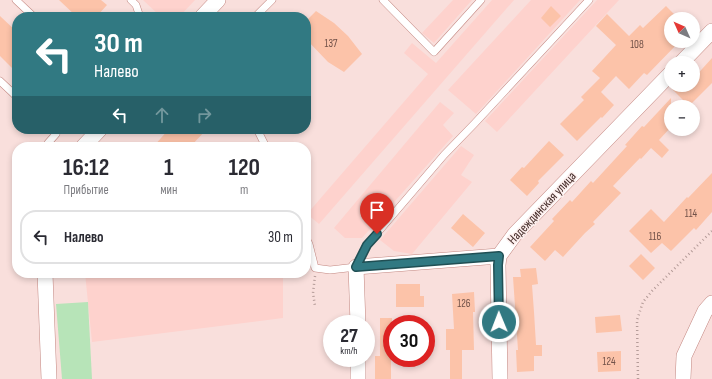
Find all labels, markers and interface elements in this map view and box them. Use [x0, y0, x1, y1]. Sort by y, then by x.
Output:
north arrow [664, 12, 700, 48]
map controls [664, 12, 700, 136]
text: 30 m [94, 27, 143, 60]
icon: left [28, 28, 80, 80]
house number: 137 [325, 37, 338, 50]
house number: 108 [630, 38, 644, 51]
button: + [664, 56, 700, 92]
text: Налево [94, 61, 139, 82]
button: − [664, 100, 700, 136]
icon: left [109, 104, 131, 126]
icon: ahead [151, 104, 173, 126]
icon: right [193, 104, 215, 126]
text: 16:12 [63, 153, 109, 182]
text: 1 [164, 153, 174, 182]
text: 120 [228, 153, 260, 182]
street label: Надеждинская улица [504, 168, 580, 248]
text: Прибытие [64, 182, 109, 198]
text: мин [160, 182, 177, 198]
text: m [240, 182, 248, 198]
pin [360, 193, 394, 234]
icon: arrive [366, 199, 388, 221]
house number: 114 [685, 207, 698, 220]
icon: left [30, 226, 52, 248]
text: Налево [64, 228, 104, 247]
text: 30 m [268, 228, 293, 247]
house number: 116 [649, 230, 661, 243]
house number: 126 [457, 297, 471, 310]
position arrow [478, 301, 520, 343]
speed limit sign: 30 [383, 315, 435, 367]
text: 27 [340, 324, 358, 348]
text: km/h [340, 345, 358, 357]
house number: 124 [602, 355, 616, 368]

